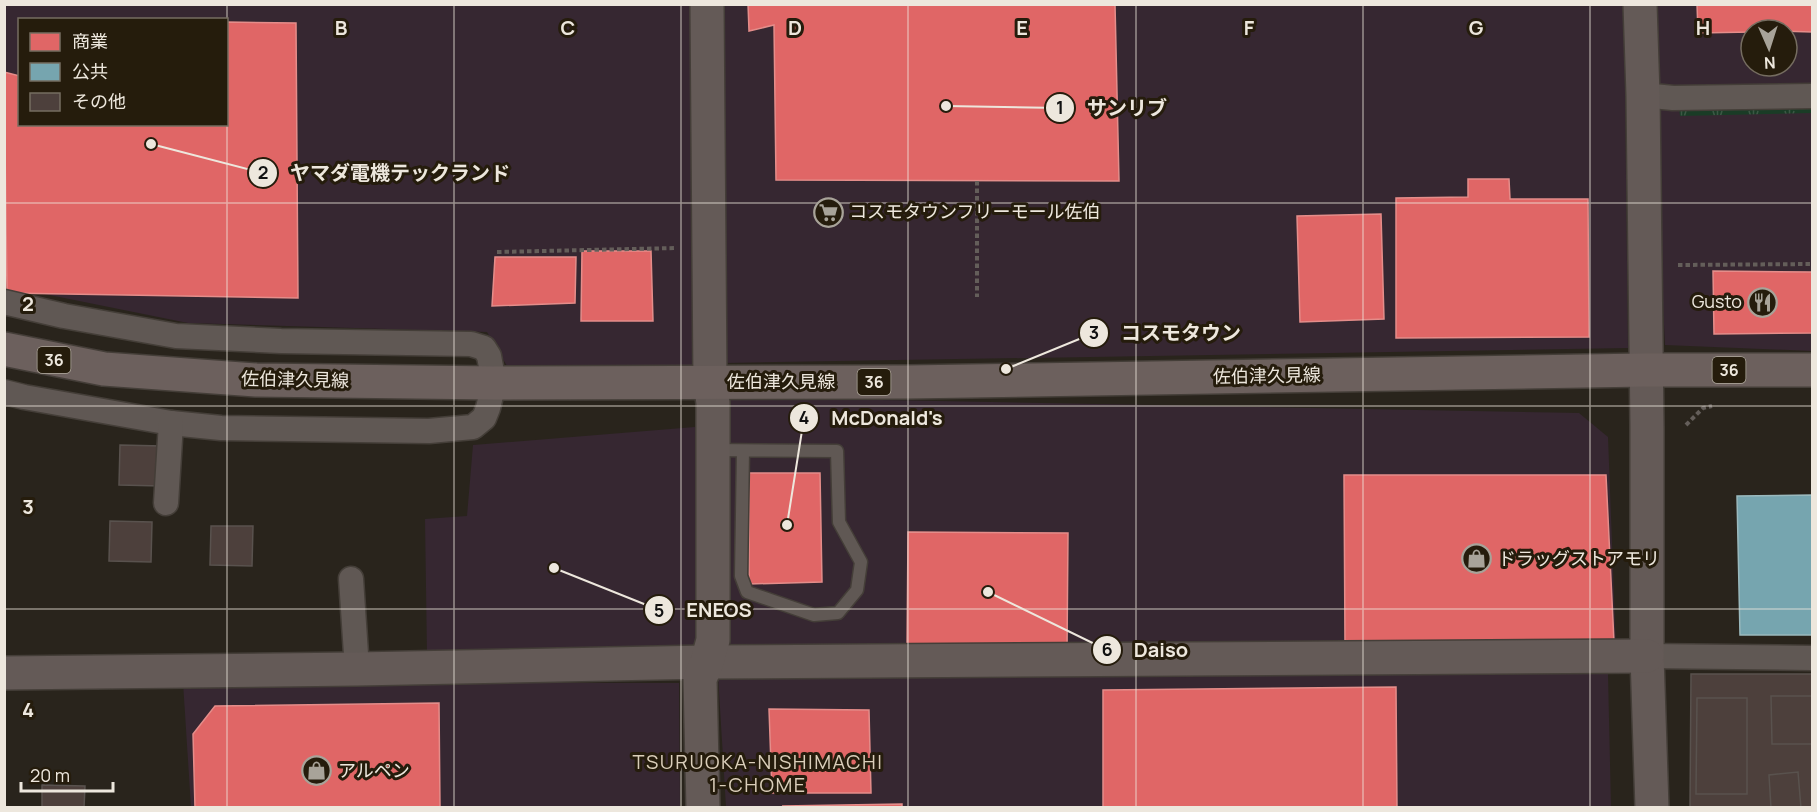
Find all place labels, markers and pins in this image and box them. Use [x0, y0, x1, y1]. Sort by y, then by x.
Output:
callout: サンリブ [1045, 89, 1179, 127]
callout: ヤマダ電機テックランド [248, 154, 522, 192]
supermarket icon: コスモタウンフリーモール佐伯 [812, 196, 844, 228]
place label: コスモタウンフリーモール佐伯 [849, 199, 1100, 223]
restaurant icon: Gusto [1747, 286, 1779, 318]
place label: Gusto [1692, 289, 1742, 313]
callout: コスモタウン [1079, 314, 1253, 352]
callout: McDonald's [789, 399, 955, 437]
shop icon: ドラッグストアモリ [1461, 543, 1493, 575]
place label: ドラッグストアモリ [1498, 546, 1660, 570]
callout: ENEOS [644, 591, 764, 629]
callout: Daiso [1092, 631, 1200, 669]
shop icon: アルペン [301, 755, 333, 787]
place label: アルペン [338, 758, 410, 782]

